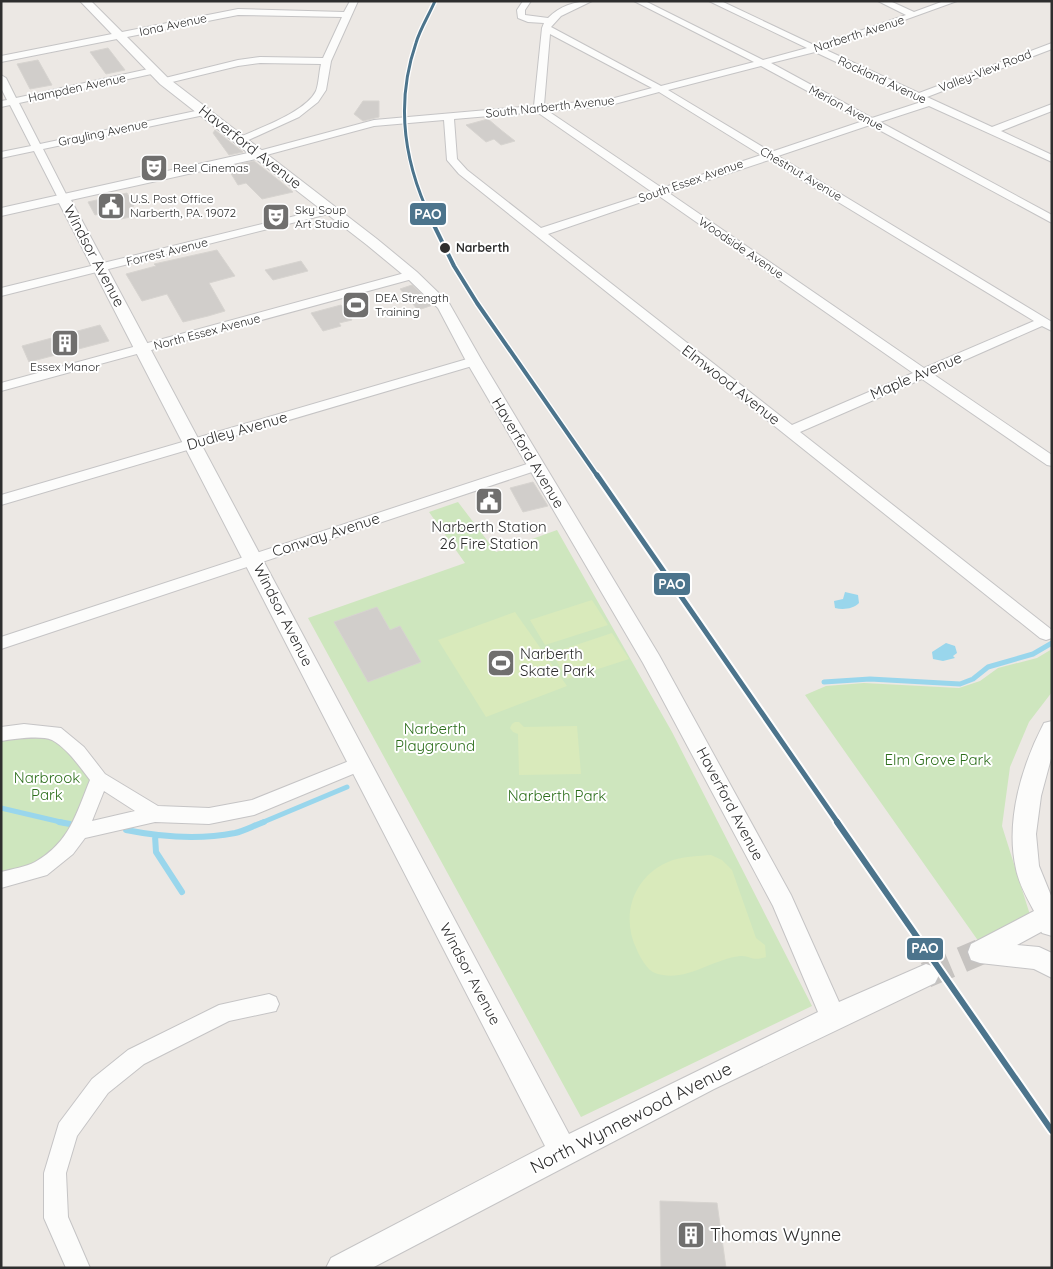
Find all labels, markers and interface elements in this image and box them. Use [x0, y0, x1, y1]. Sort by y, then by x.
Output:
street label: Iona Avenue [138, 10, 208, 39]
street label: Narberth Avenue [812, 12, 906, 55]
street label: Valley-View Road [936, 46, 1033, 95]
street label: Rockland Avenue [835, 52, 929, 107]
street label: Hampden Avenue [27, 70, 127, 105]
street label: Merion Avenue [806, 82, 886, 134]
street label: South Narberth Avenue [485, 92, 615, 121]
street label: Haverford Avenue [195, 100, 306, 193]
street label: Grayling Avenue [57, 116, 149, 149]
street label: Chestnut Avenue [757, 143, 845, 204]
theatre icon: Reel Cinemas [139, 153, 169, 183]
street label: South Essex Avenue [636, 155, 745, 206]
place label: Reel Cinemas [173, 160, 249, 175]
public building icon: U.S. Post Office Narberth, PA. 19072 [96, 191, 126, 221]
place label: U.S. Post Office Narberth, PA. 19072 [130, 191, 236, 220]
street label: Windsor Avenue [60, 202, 129, 310]
theatre icon: Sky Soup Art Studio [261, 202, 291, 232]
place label: Sky Soup Art Studio [295, 202, 349, 231]
line badge: PAO [409, 202, 447, 226]
text: PAO [414, 205, 442, 223]
street label: Woodside Avenue [696, 213, 787, 282]
street label: Forrest Avenue [124, 234, 209, 269]
place label: Narberth [456, 240, 509, 255]
marker: Narberth [438, 241, 452, 255]
sports icon: DEA Strength Training [341, 290, 371, 320]
place label: DEA Strength Training [375, 290, 449, 319]
street label: North Essex Avenue [152, 310, 262, 353]
building icon: Essex Manor [50, 328, 80, 358]
street label: Elmwood Avenue [678, 340, 784, 429]
street label: Maple Avenue [867, 348, 965, 403]
place label: Essex Manor [30, 359, 100, 374]
street label: Haverford Avenue [488, 394, 569, 511]
street label: Dudley Avenue [184, 407, 289, 454]
public building icon: Narberth Station 26 Fire Station [474, 486, 504, 516]
street label: Conway Avenue [270, 508, 382, 561]
place label: Narberth Station 26 Fire Station [431, 517, 547, 553]
street label: Windsor Avenue [249, 560, 318, 669]
line badge: PAO [653, 572, 691, 596]
text: PAO [658, 575, 686, 593]
place label: Narberth Skate Park [520, 644, 595, 680]
sports icon: Narberth Skate Park [486, 648, 516, 678]
park label: Narberth Playground [395, 719, 475, 755]
street label: Haverford Avenue [693, 744, 768, 864]
park label: Elm Grove Park [885, 750, 991, 769]
park label: Narbrook Park [14, 768, 80, 804]
park label: Narberth Park [508, 786, 606, 805]
street label: Windsor Avenue [436, 920, 505, 1028]
line badge: PAO [906, 937, 944, 961]
text: PAO [911, 939, 939, 957]
street label: North Wynnewood Avenue [526, 1057, 736, 1179]
building icon: Thomas Wynne [676, 1220, 706, 1250]
place label: Thomas Wynne [710, 1223, 841, 1246]

